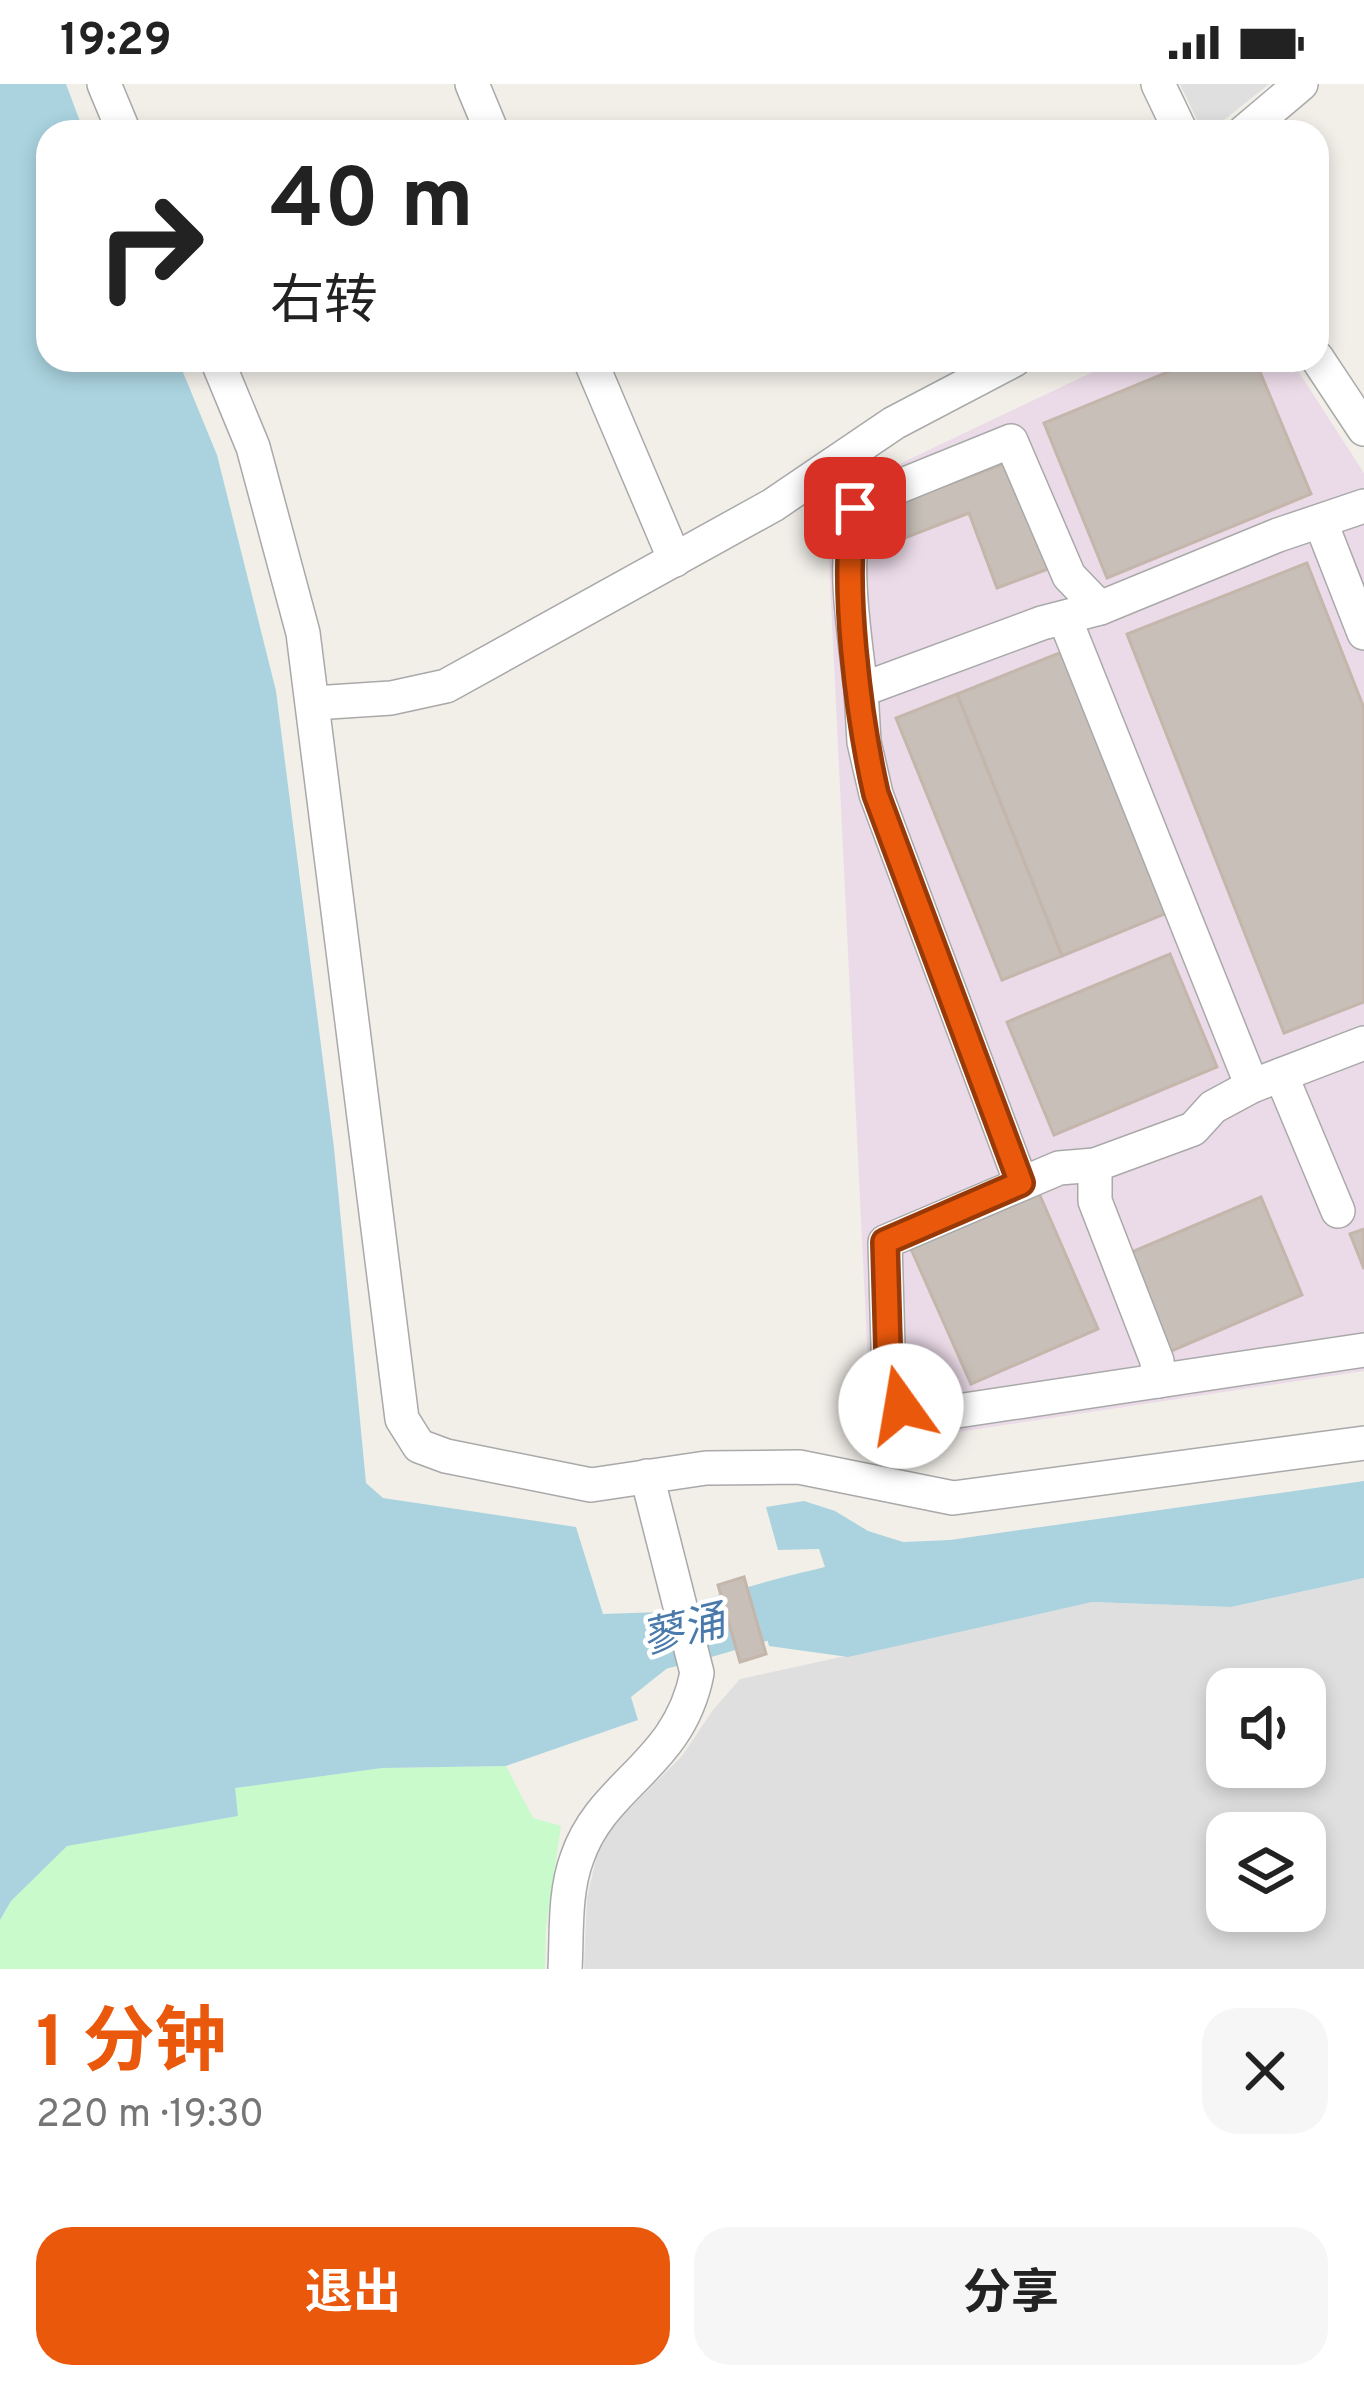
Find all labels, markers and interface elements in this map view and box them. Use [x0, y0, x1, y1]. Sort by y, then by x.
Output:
text: 19:29 [60, 14, 172, 71]
text: 40 m [270, 151, 474, 257]
icon: right [72, 168, 228, 324]
text: 右转 [270, 270, 378, 339]
pin [804, 457, 906, 559]
icon: arrive [822, 475, 888, 541]
position arrow [838, 1343, 964, 1469]
water label: 蓼涌 [637, 1596, 735, 1669]
map controls [1206, 1668, 1326, 1932]
button: sound [1206, 1668, 1326, 1788]
button: layers [1206, 1812, 1326, 1932]
text: 1 分钟 [36, 2001, 227, 2093]
button: close [1202, 2008, 1328, 2134]
text: 220 m · 19:30 [36, 2092, 264, 2141]
button: 退出 [36, 2227, 670, 2365]
button: 分享 [694, 2227, 1328, 2365]

